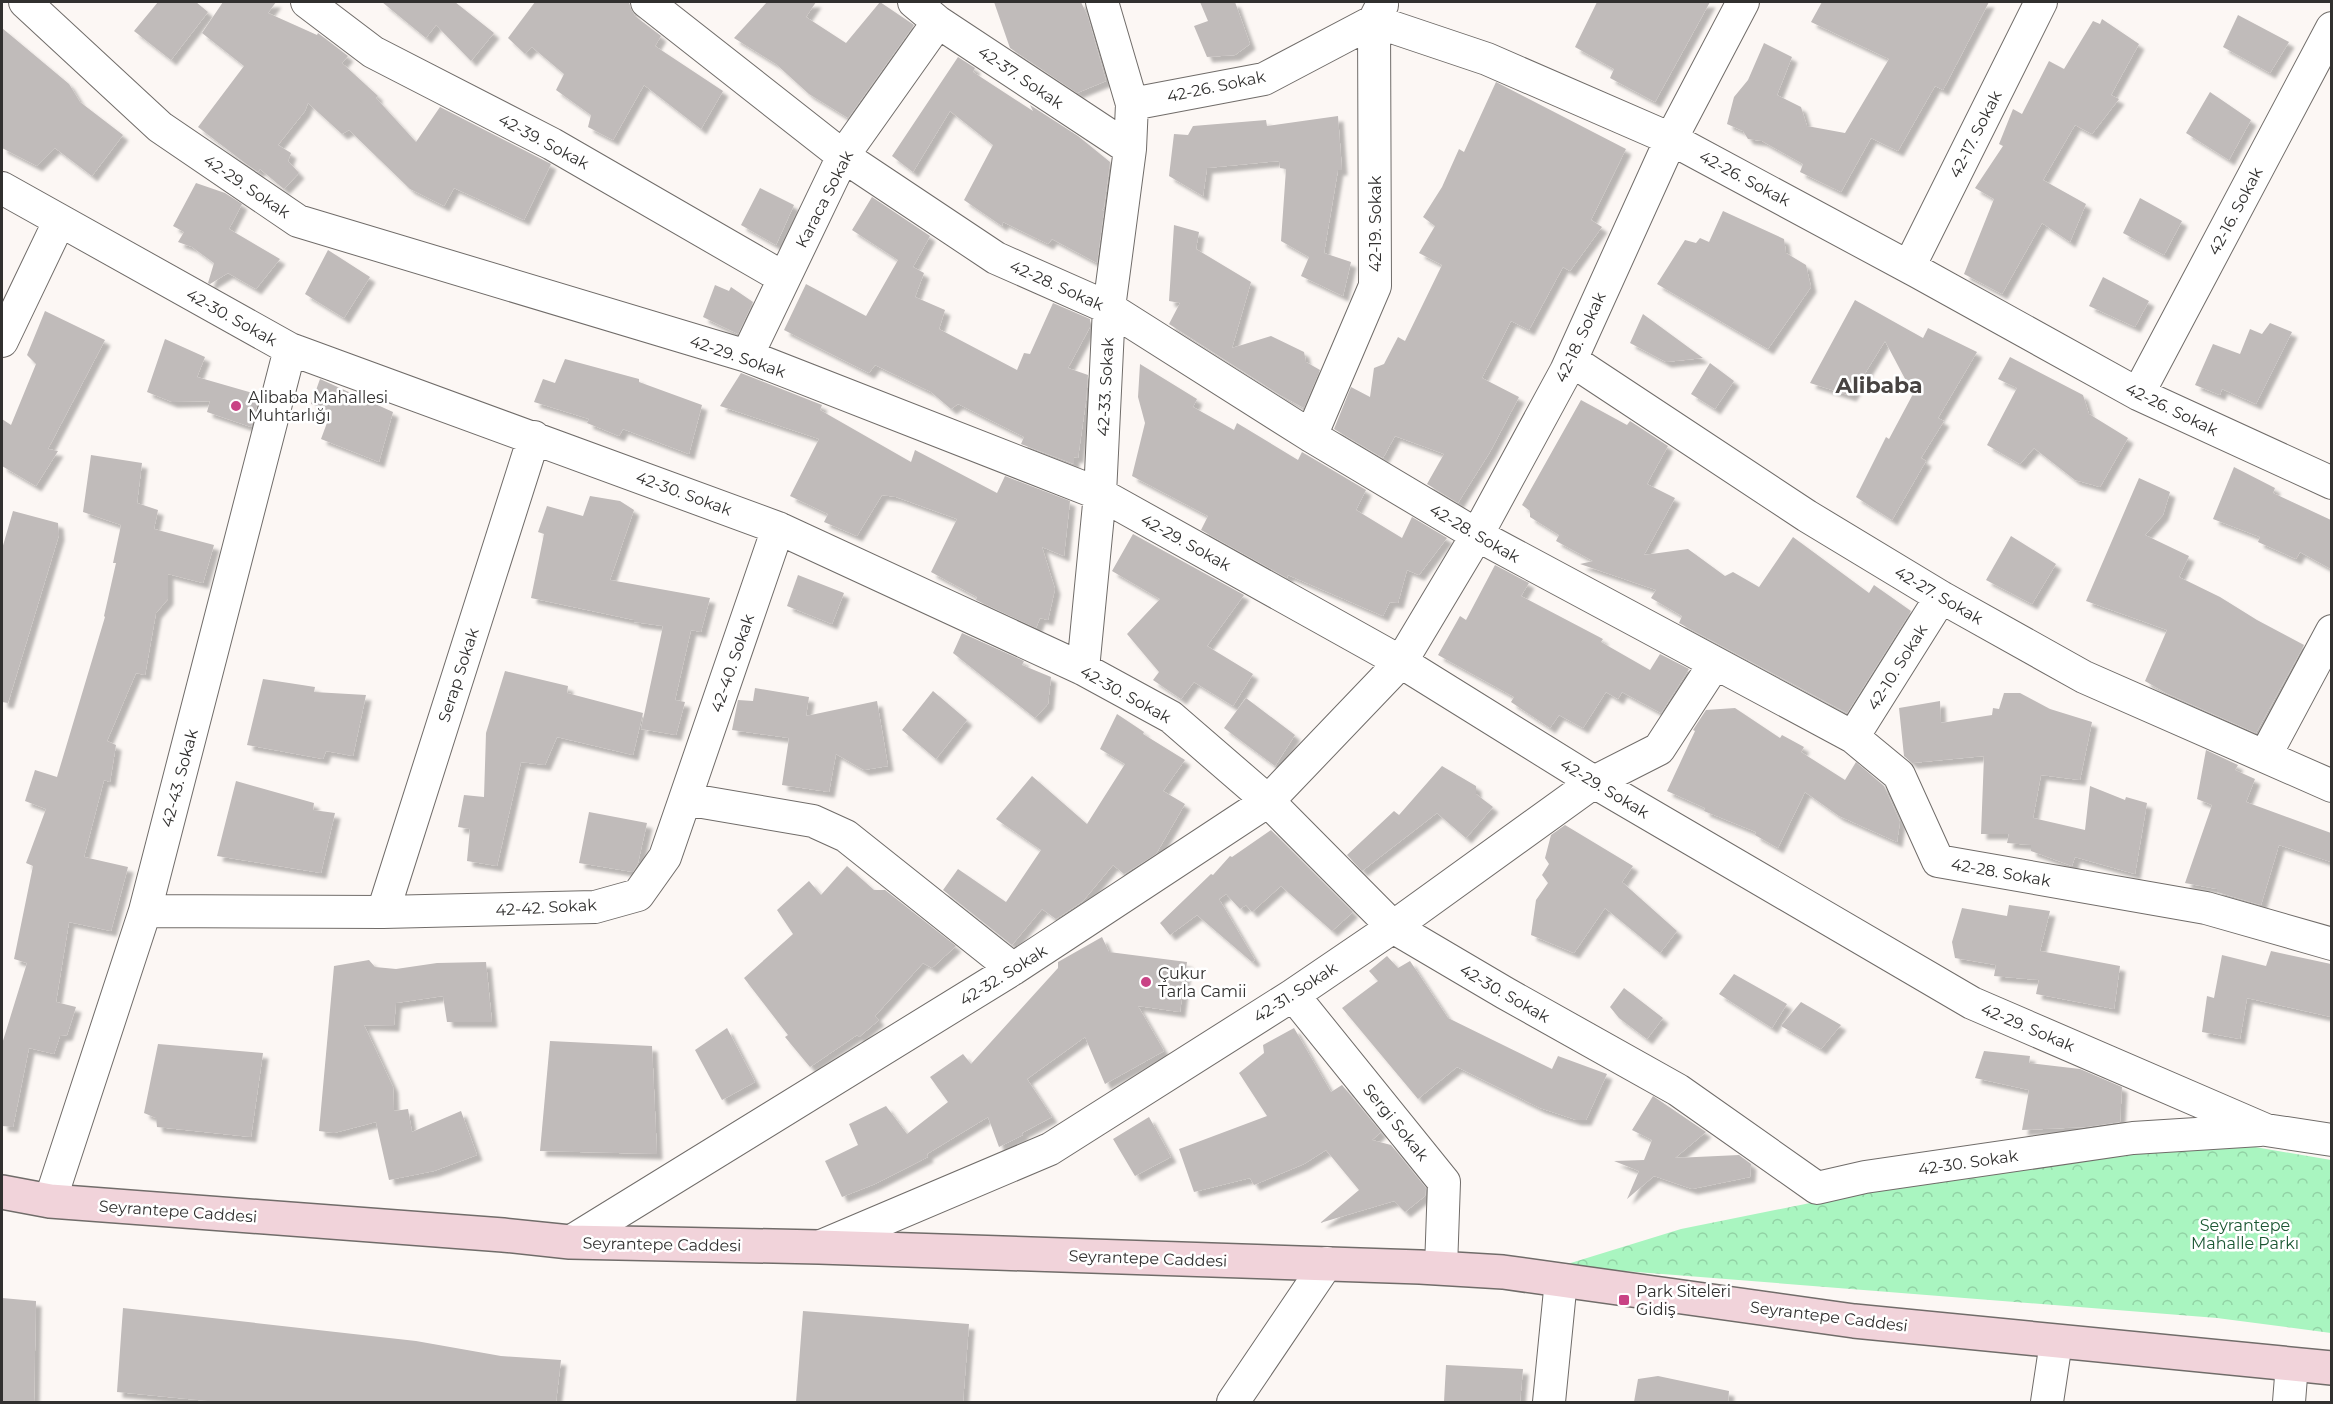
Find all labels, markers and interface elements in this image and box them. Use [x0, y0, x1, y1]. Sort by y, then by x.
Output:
street label: 42-37. Sokak [975, 42, 1067, 113]
street label: 42-26. Sokak [1165, 67, 1268, 106]
street label: 42-17. Sokak [1945, 87, 2006, 181]
street label: 42-39. Sokak [495, 110, 593, 173]
street label: Karaca Sokak [792, 147, 857, 251]
street label: 42-26. Sokak [1696, 147, 1794, 211]
street label: 42-29. Sokak [200, 151, 294, 222]
street label: 42-16. Sokak [2204, 164, 2267, 258]
street label: 42-19. Sokak [1366, 175, 1385, 272]
street label: 42-28. Sokak [1007, 256, 1107, 315]
street label: 42-30. Sokak [183, 285, 281, 350]
street label: 42-18. Sokak [1551, 289, 1610, 385]
street label: 42-29. Sokak [687, 331, 789, 382]
street label: 42-33. Sokak [1093, 337, 1118, 437]
district label: Alibaba [1834, 372, 1923, 399]
street label: 42-26. Sokak [2123, 379, 2221, 440]
place label: Alibaba Mahallesi Muhtarlığı [248, 388, 388, 425]
marker: Alibaba Mahallesi Muhtarlığı [229, 399, 243, 413]
street label: 42-30. Sokak [633, 467, 735, 520]
street label: 42-28. Sokak [1426, 500, 1523, 567]
street label: 42-29. Sokak [1137, 510, 1234, 575]
street label: 42-27. Sokak [1891, 562, 1987, 629]
street label: 42-40. Sokak [707, 611, 758, 715]
street label: 42-10. Sokak [1864, 621, 1932, 714]
street label: Serap Sokak [434, 625, 483, 725]
street label: 42-30. Sokak [1077, 662, 1175, 727]
street label: 42-43. Sokak [157, 726, 202, 829]
street label: 42-29. Sokak [1557, 755, 1653, 823]
street label: 42-28. Sokak [1950, 854, 2053, 891]
street label: 42-42. Sokak [495, 895, 598, 920]
street label: 42-32. Sokak [956, 941, 1051, 1010]
street label: 42-31. Sokak [1250, 958, 1341, 1027]
street label: 42-30. Sokak [1456, 960, 1553, 1027]
place label: Çukur Tarla Camii [1158, 964, 1247, 1001]
marker: Çukur Tarla Camii [1139, 975, 1153, 989]
street label: 42-29. Sokak [1978, 999, 2078, 1056]
street label: Sergi Sokak [1359, 1080, 1433, 1165]
street label: 42-30. Sokak [1917, 1146, 2020, 1179]
street label: Seyrantepe Caddesi [98, 1196, 258, 1227]
park label: Seyrantepe Mahalle Parkı [2191, 1216, 2299, 1253]
street label: Seyrantepe Caddesi [582, 1234, 742, 1255]
street label: Seyrantepe Caddesi [1068, 1246, 1228, 1271]
place label: Park Siteleri Gidiş [1636, 1282, 1731, 1319]
marker: Park Siteleri Gidiş [1617, 1293, 1631, 1307]
street label: Seyrantepe Caddesi [1749, 1297, 1909, 1336]

